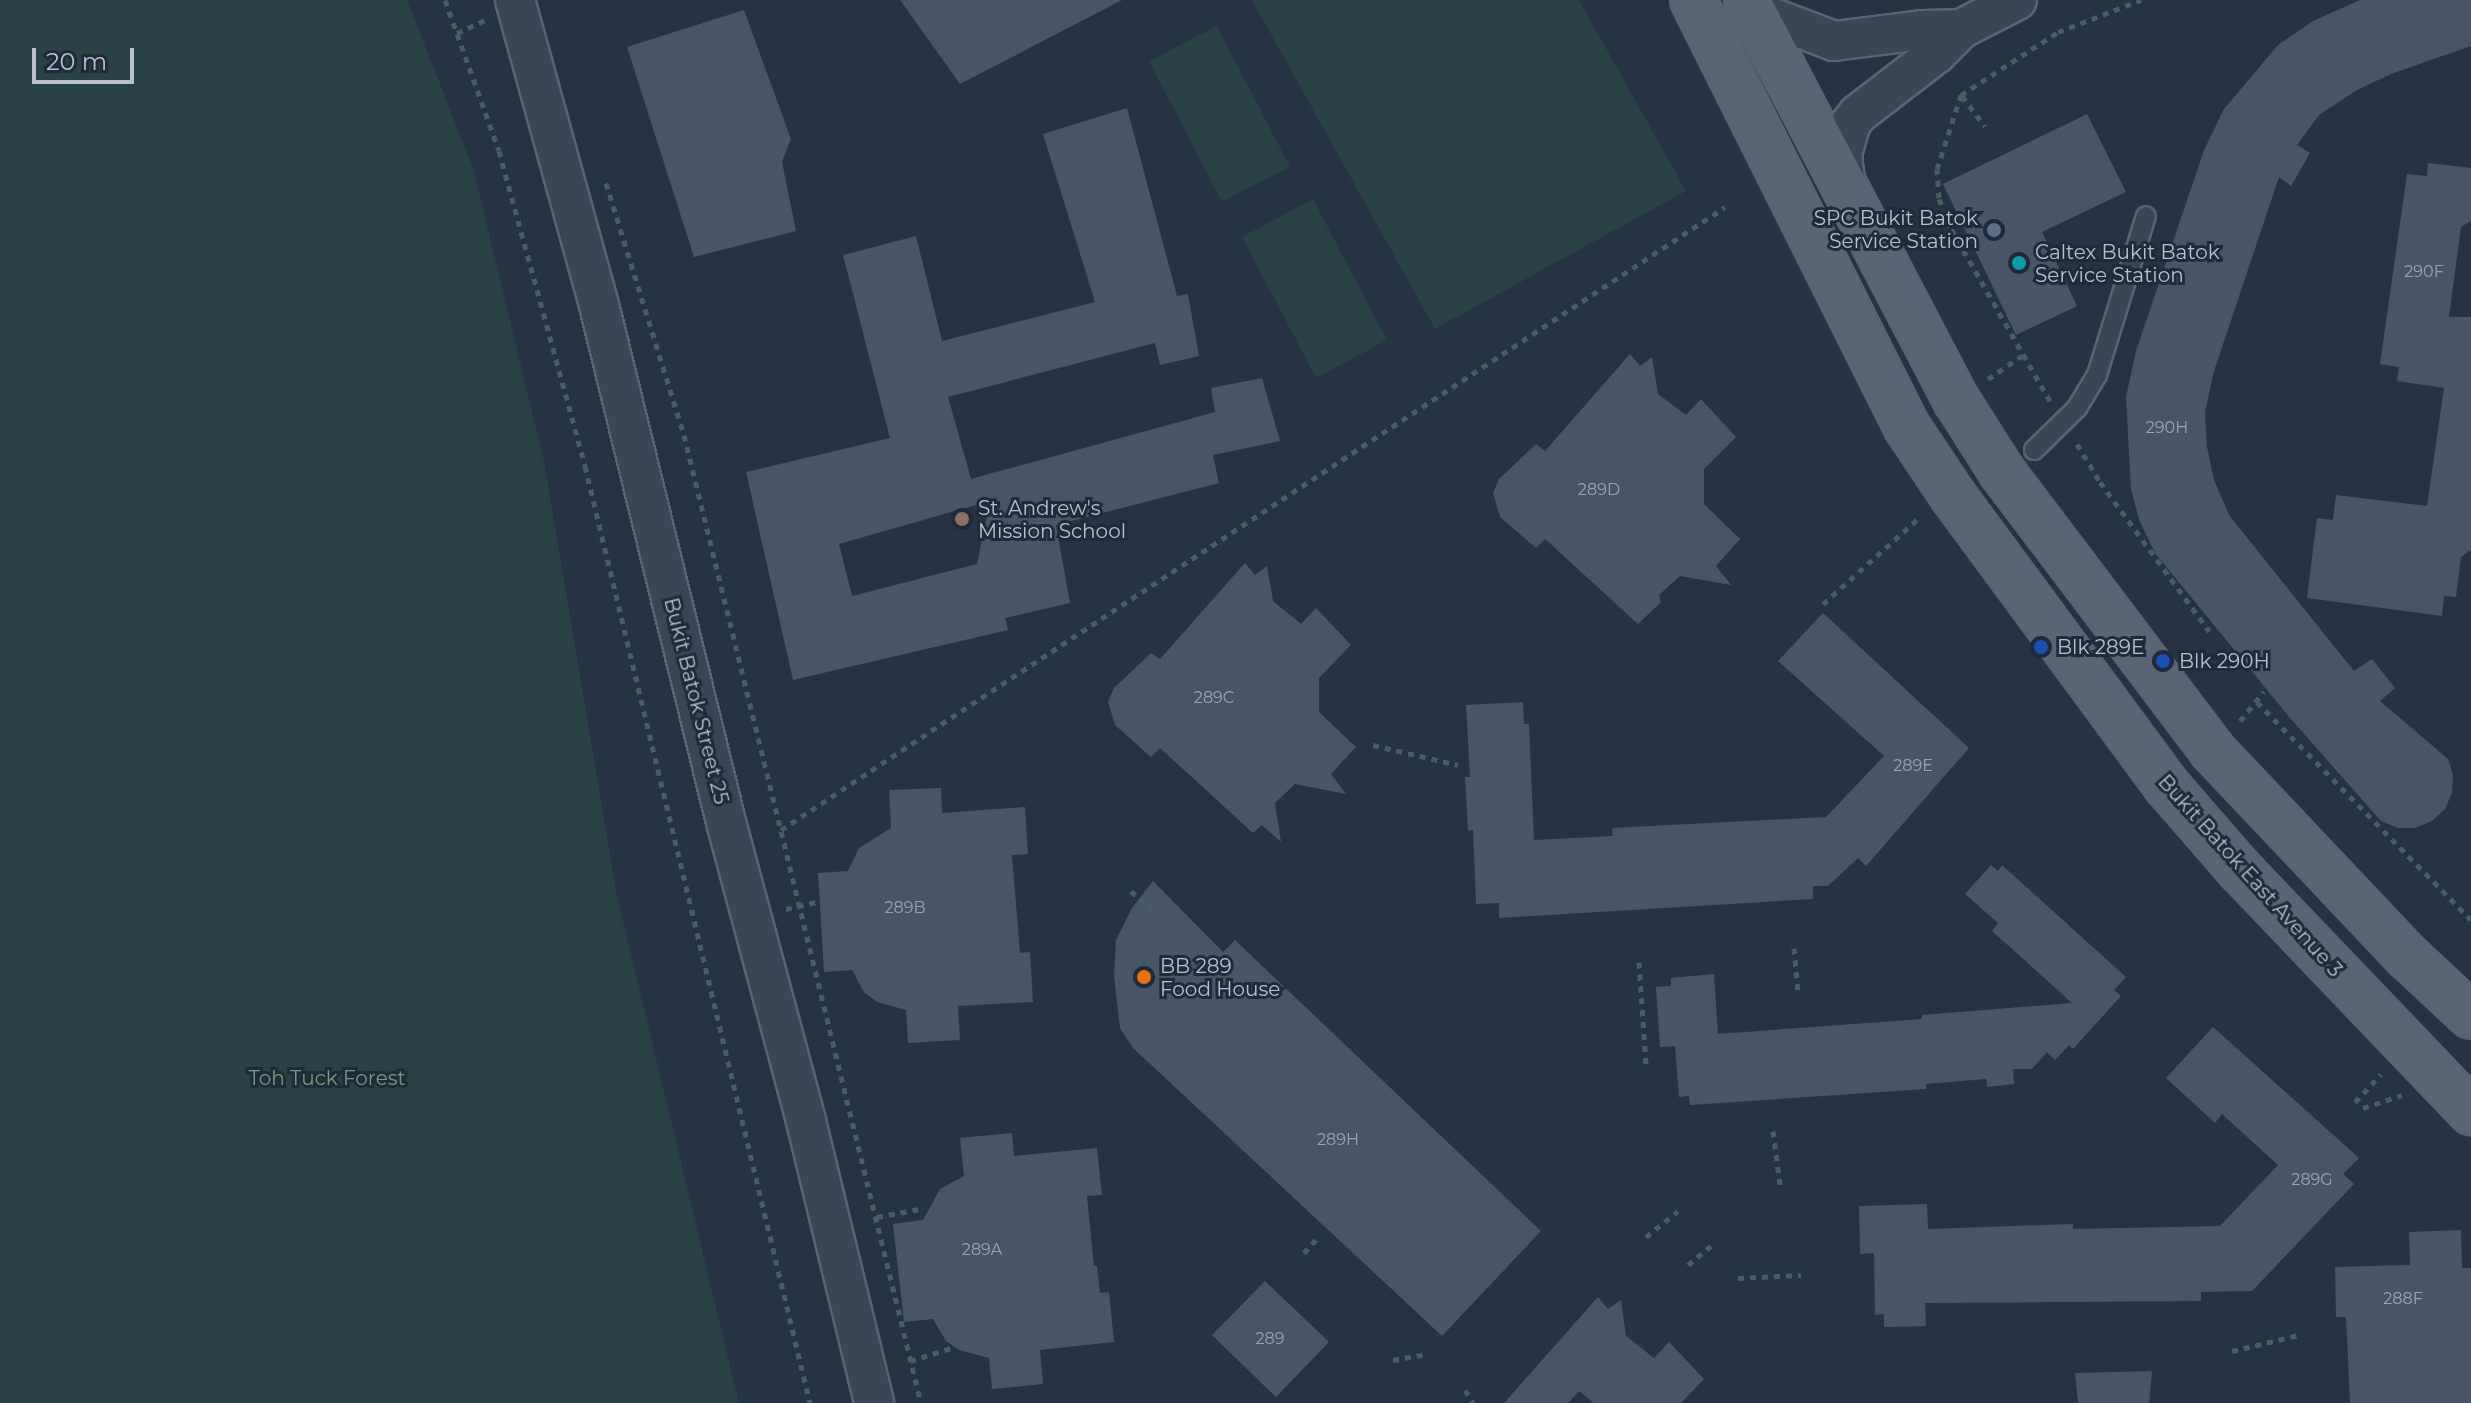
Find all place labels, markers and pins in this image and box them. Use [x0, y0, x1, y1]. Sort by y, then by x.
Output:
place label: SPC Bukit Batok Service Station [1814, 206, 1978, 253]
marker: SPC Bukit Batok Service Station [1985, 221, 2003, 239]
place label: Caltex Bukit Batok Service Station [2035, 240, 2220, 287]
marker: Caltex Bukit Batok Service Station [2010, 254, 2028, 272]
place label: St. Andrew's Mission School [978, 496, 1126, 543]
marker: St. Andrew's Mission School [953, 510, 971, 528]
place label: Blk 289E [2057, 635, 2144, 659]
marker: Blk 289E [2032, 638, 2050, 656]
place label: Blk 290H [2179, 649, 2270, 673]
marker: Blk 290H [2154, 652, 2172, 670]
place label: BB 289 Food House [1160, 954, 1280, 1001]
marker: BB 289 Food House [1135, 968, 1153, 986]

